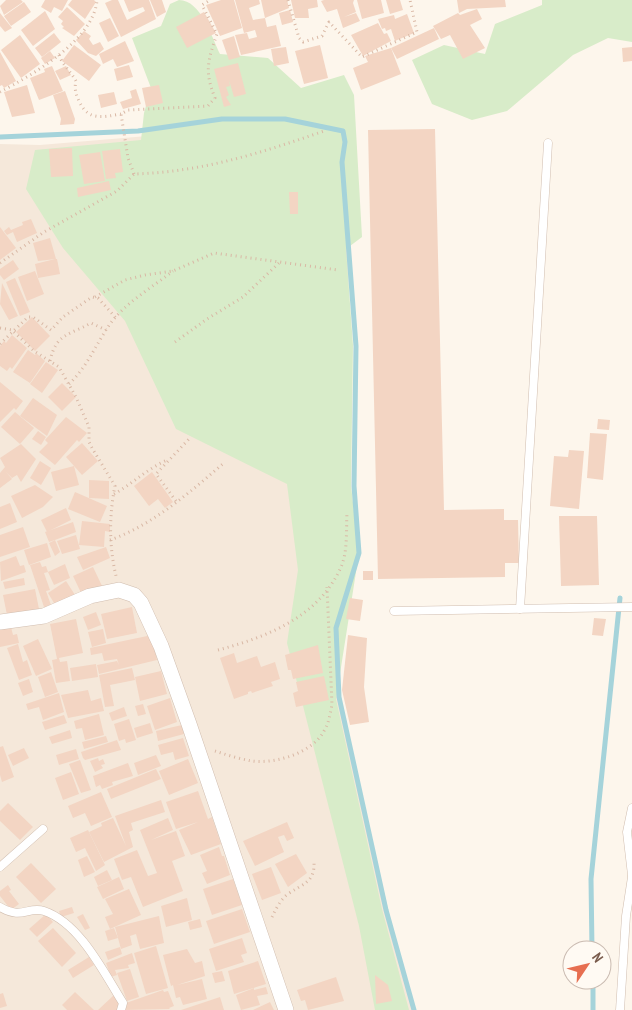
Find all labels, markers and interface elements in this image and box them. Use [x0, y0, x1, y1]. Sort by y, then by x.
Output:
north arrow [562, 940, 612, 990]
text: N [588, 949, 607, 966]

